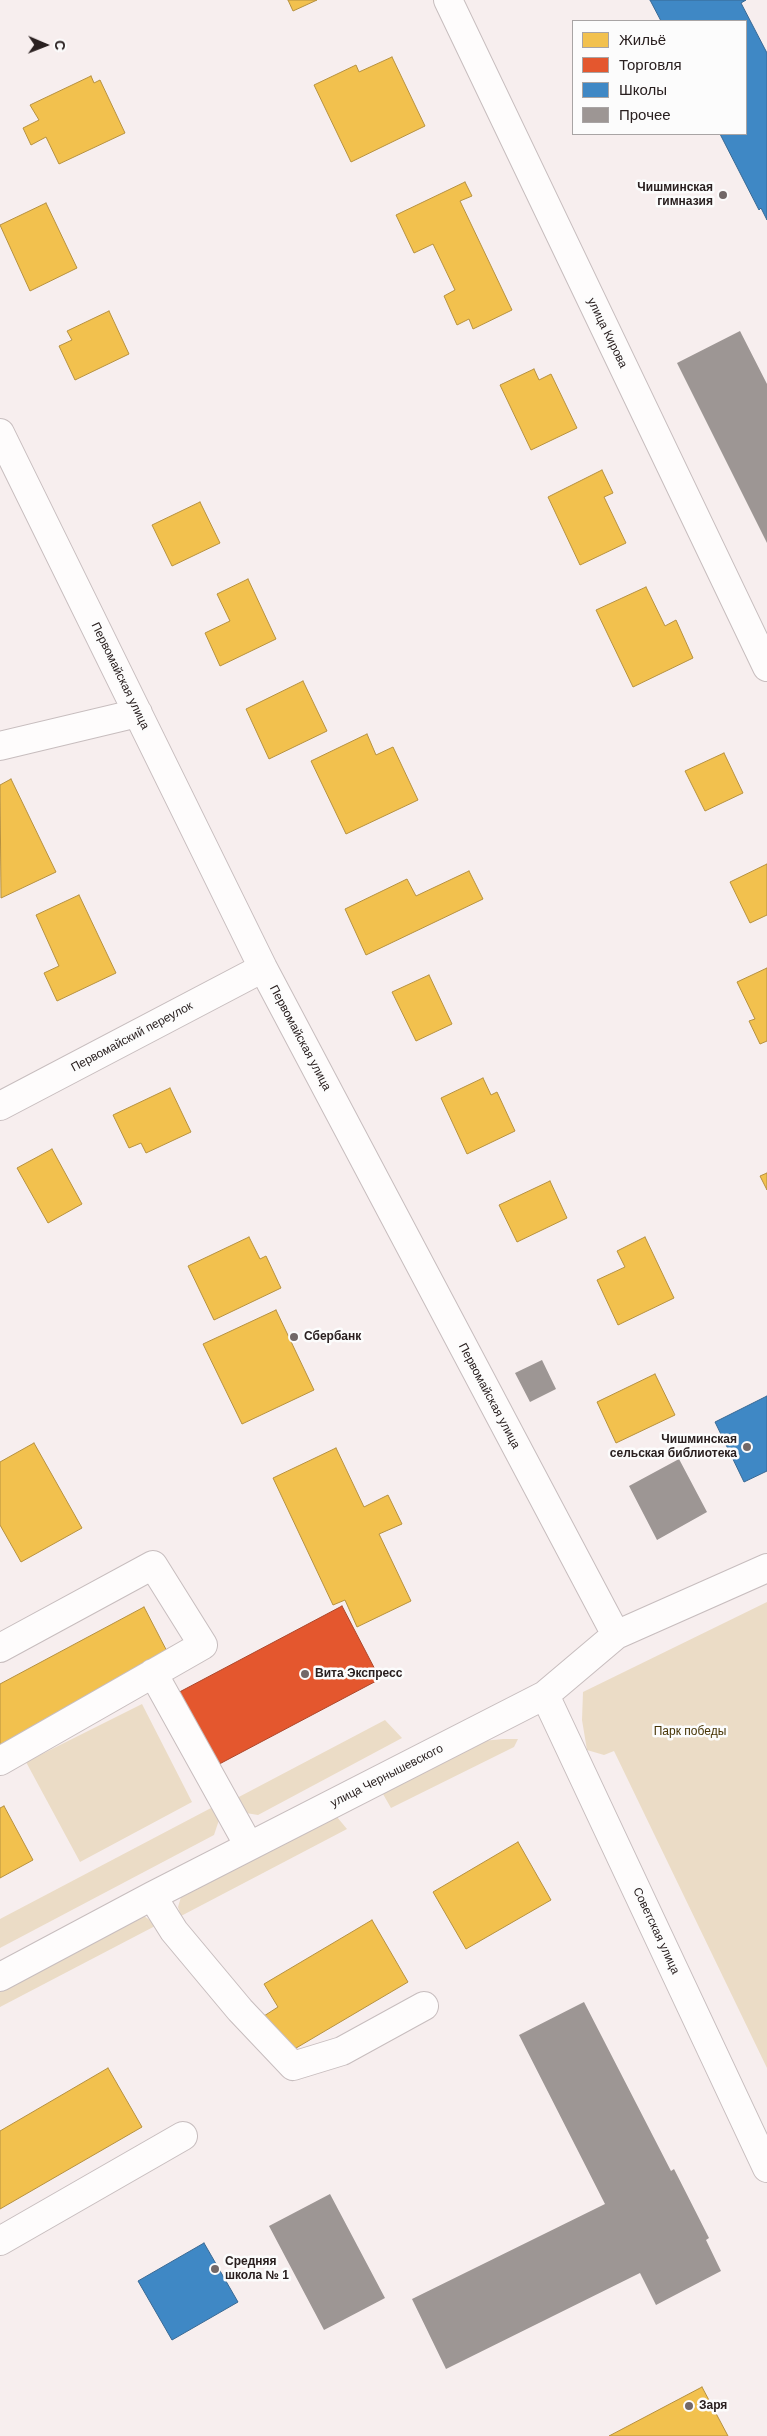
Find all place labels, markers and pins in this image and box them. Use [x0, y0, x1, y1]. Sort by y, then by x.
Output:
place label: Чишминская гимназия [637, 181, 713, 209]
marker: Чишминская гимназия [717, 189, 729, 201]
place label: Сбербанк [304, 1330, 361, 1344]
marker: Сбербанк [288, 1331, 300, 1343]
place label: Чишминская сельская библиотека [610, 1433, 737, 1461]
marker: Чишминская сельская библиотека [741, 1441, 753, 1453]
place label: Вита Экспресс [315, 1667, 402, 1681]
marker: Вита Экспресс [299, 1668, 311, 1680]
place label: Средняя школа № 1 [225, 2255, 289, 2283]
marker: Средняя школа № 1 [209, 2263, 221, 2275]
place label: Заря [699, 2399, 727, 2413]
marker: Заря [683, 2400, 695, 2412]

